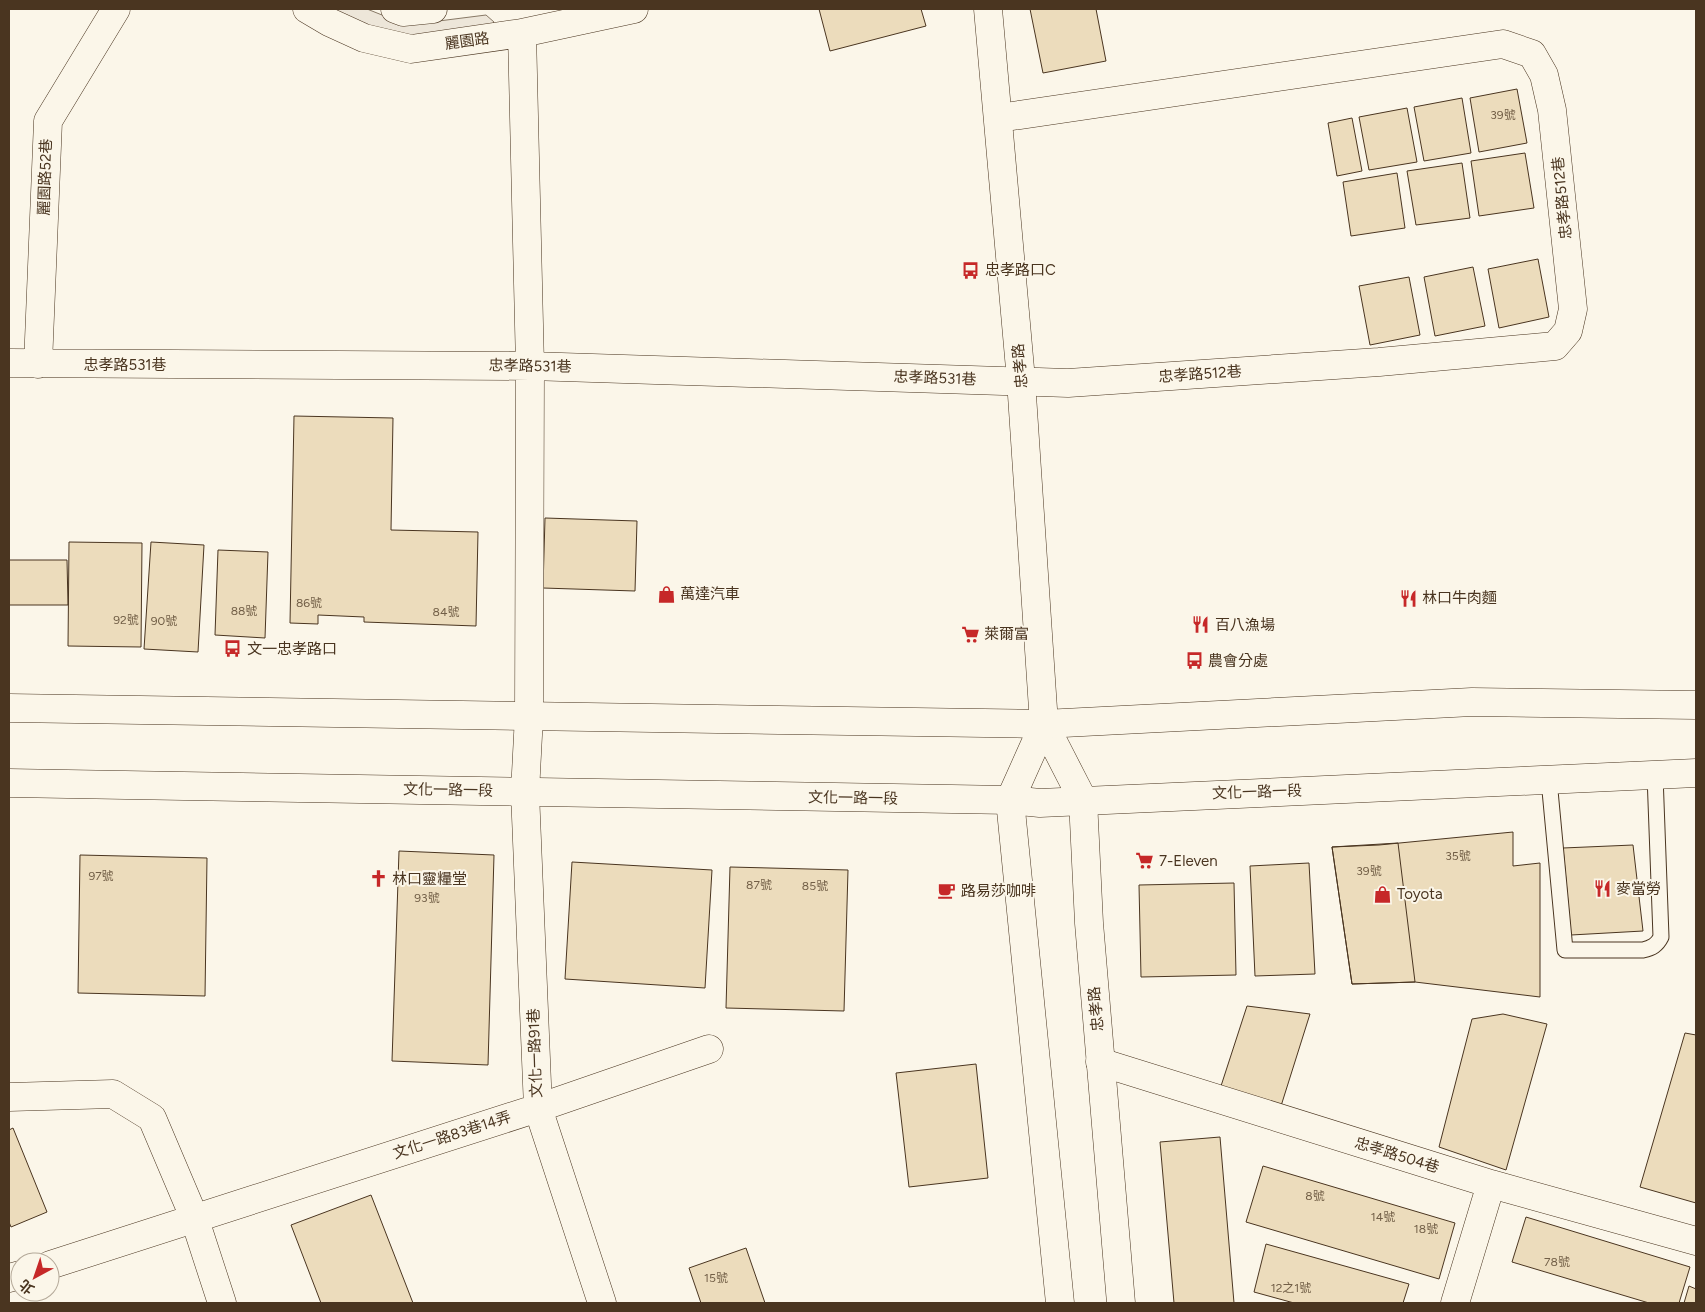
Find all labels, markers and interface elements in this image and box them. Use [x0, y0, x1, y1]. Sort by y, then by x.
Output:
street label: 麗園路 [443, 29, 491, 53]
house number: 39號 [1490, 108, 1516, 122]
street label: 麗園路52巷 [35, 138, 55, 216]
street label: 忠孝路512巷 [1549, 156, 1575, 240]
bus stop icon: 忠孝路口C [961, 260, 981, 280]
place label: 忠孝路口C [985, 261, 1056, 279]
street label: 忠孝路 [1009, 343, 1031, 389]
street label: 忠孝路531巷 [84, 356, 166, 374]
street label: 忠孝路531巷 [488, 356, 572, 376]
street label: 忠孝路512巷 [1158, 362, 1242, 386]
street label: 忠孝路531巷 [893, 368, 977, 388]
shop icon: 萬達汽車 [656, 584, 676, 604]
place label: 萬達汽車 [680, 585, 740, 603]
restaurant icon: 林口牛肉麵 [1398, 588, 1418, 608]
place label: 林口牛肉麵 [1422, 589, 1497, 607]
house number: 86號 [296, 596, 322, 610]
house number: 88號 [231, 604, 257, 618]
house number: 84號 [433, 605, 459, 619]
house number: 92號 [113, 613, 139, 627]
house number: 90號 [151, 614, 177, 628]
restaurant icon: 百八漁場 [1191, 615, 1211, 635]
place label: 百八漁場 [1215, 616, 1275, 634]
supermarket icon: 萊爾富 [960, 624, 980, 644]
place label: 萊爾富 [984, 625, 1029, 643]
bus stop icon: 文一忠孝路口 [223, 639, 243, 659]
place label: 文一忠孝路口 [247, 640, 337, 658]
bus stop icon: 農會分處 [1184, 651, 1204, 671]
place label: 農會分處 [1208, 652, 1268, 670]
street label: 文化一路一段 [403, 780, 493, 800]
street label: 文化一路一段 [1212, 781, 1302, 803]
street label: 文化一路一段 [808, 788, 898, 808]
house number: 35號 [1445, 849, 1471, 863]
supermarket icon: 7-Eleven [1135, 851, 1155, 871]
place label: 7-Eleven [1159, 852, 1218, 870]
house number: 39號 [1356, 864, 1382, 878]
house number: 97號 [88, 869, 114, 883]
church icon: 林口靈糧堂 [368, 869, 388, 889]
place label: 林口靈糧堂 [392, 870, 467, 888]
house number: 87號 [746, 878, 772, 892]
house number: 85號 [802, 879, 828, 893]
restaurant icon: 麥當勞 [1592, 879, 1612, 899]
place label: 麥當勞 [1616, 880, 1661, 898]
cafe icon: 路易莎咖啡 [937, 881, 957, 901]
place label: 路易莎咖啡 [961, 882, 1036, 900]
shop icon: Toyota [1373, 884, 1393, 904]
place label: Toyota [1397, 885, 1443, 903]
house number: 93號 [414, 891, 440, 905]
street label: 忠孝路 [1085, 986, 1107, 1032]
street label: 文化一路91巷 [524, 1008, 546, 1098]
street label: 文化一路83巷14弄 [391, 1107, 513, 1163]
street label: 忠孝路504巷 [1353, 1134, 1441, 1176]
house number: 8號 [1305, 1189, 1325, 1203]
house number: 14號 [1371, 1210, 1395, 1224]
house number: 18號 [1414, 1222, 1438, 1236]
north arrow [10, 1252, 60, 1302]
house number: 78號 [1544, 1255, 1570, 1269]
house number: 15號 [704, 1271, 728, 1285]
text: 北 [16, 1276, 38, 1298]
house number: 12之1號 [1271, 1281, 1311, 1295]

